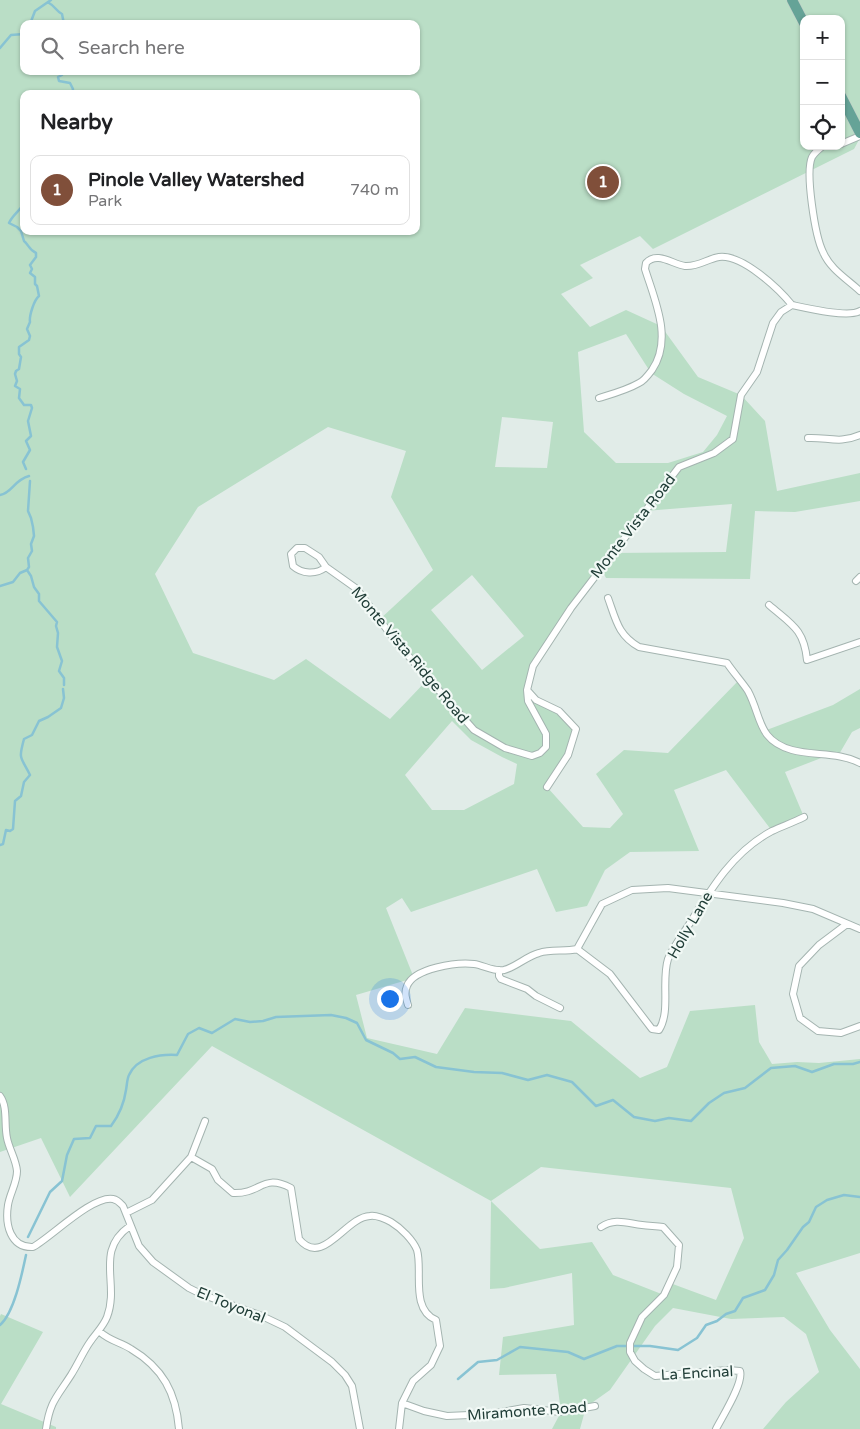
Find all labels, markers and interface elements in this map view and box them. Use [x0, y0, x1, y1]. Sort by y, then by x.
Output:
map controls [800, 15, 845, 150]
button: + [800, 15, 845, 60]
search box [20, 20, 420, 75]
icon: search [38, 34, 66, 62]
text: Search here [78, 37, 185, 59]
button: − [800, 60, 845, 105]
button: locate [800, 105, 845, 150]
text: Nearby [40, 110, 113, 135]
pin: 1 [587, 163, 619, 201]
text: Pinole Valley Watershed [88, 169, 304, 191]
text: 1 [52, 180, 62, 200]
text: 740 m [350, 180, 399, 200]
text: Park [88, 191, 122, 211]
street label: Monte Vista Road [587, 470, 679, 582]
street label: Monte Vista Ridge Road [348, 583, 472, 727]
street label: Holly Lane [664, 888, 716, 962]
your location [377, 986, 403, 1012]
street label: El Toyonal [194, 1283, 268, 1327]
street label: La Encinal [660, 1362, 734, 1384]
street label: Miramonte Road [467, 1398, 587, 1424]

